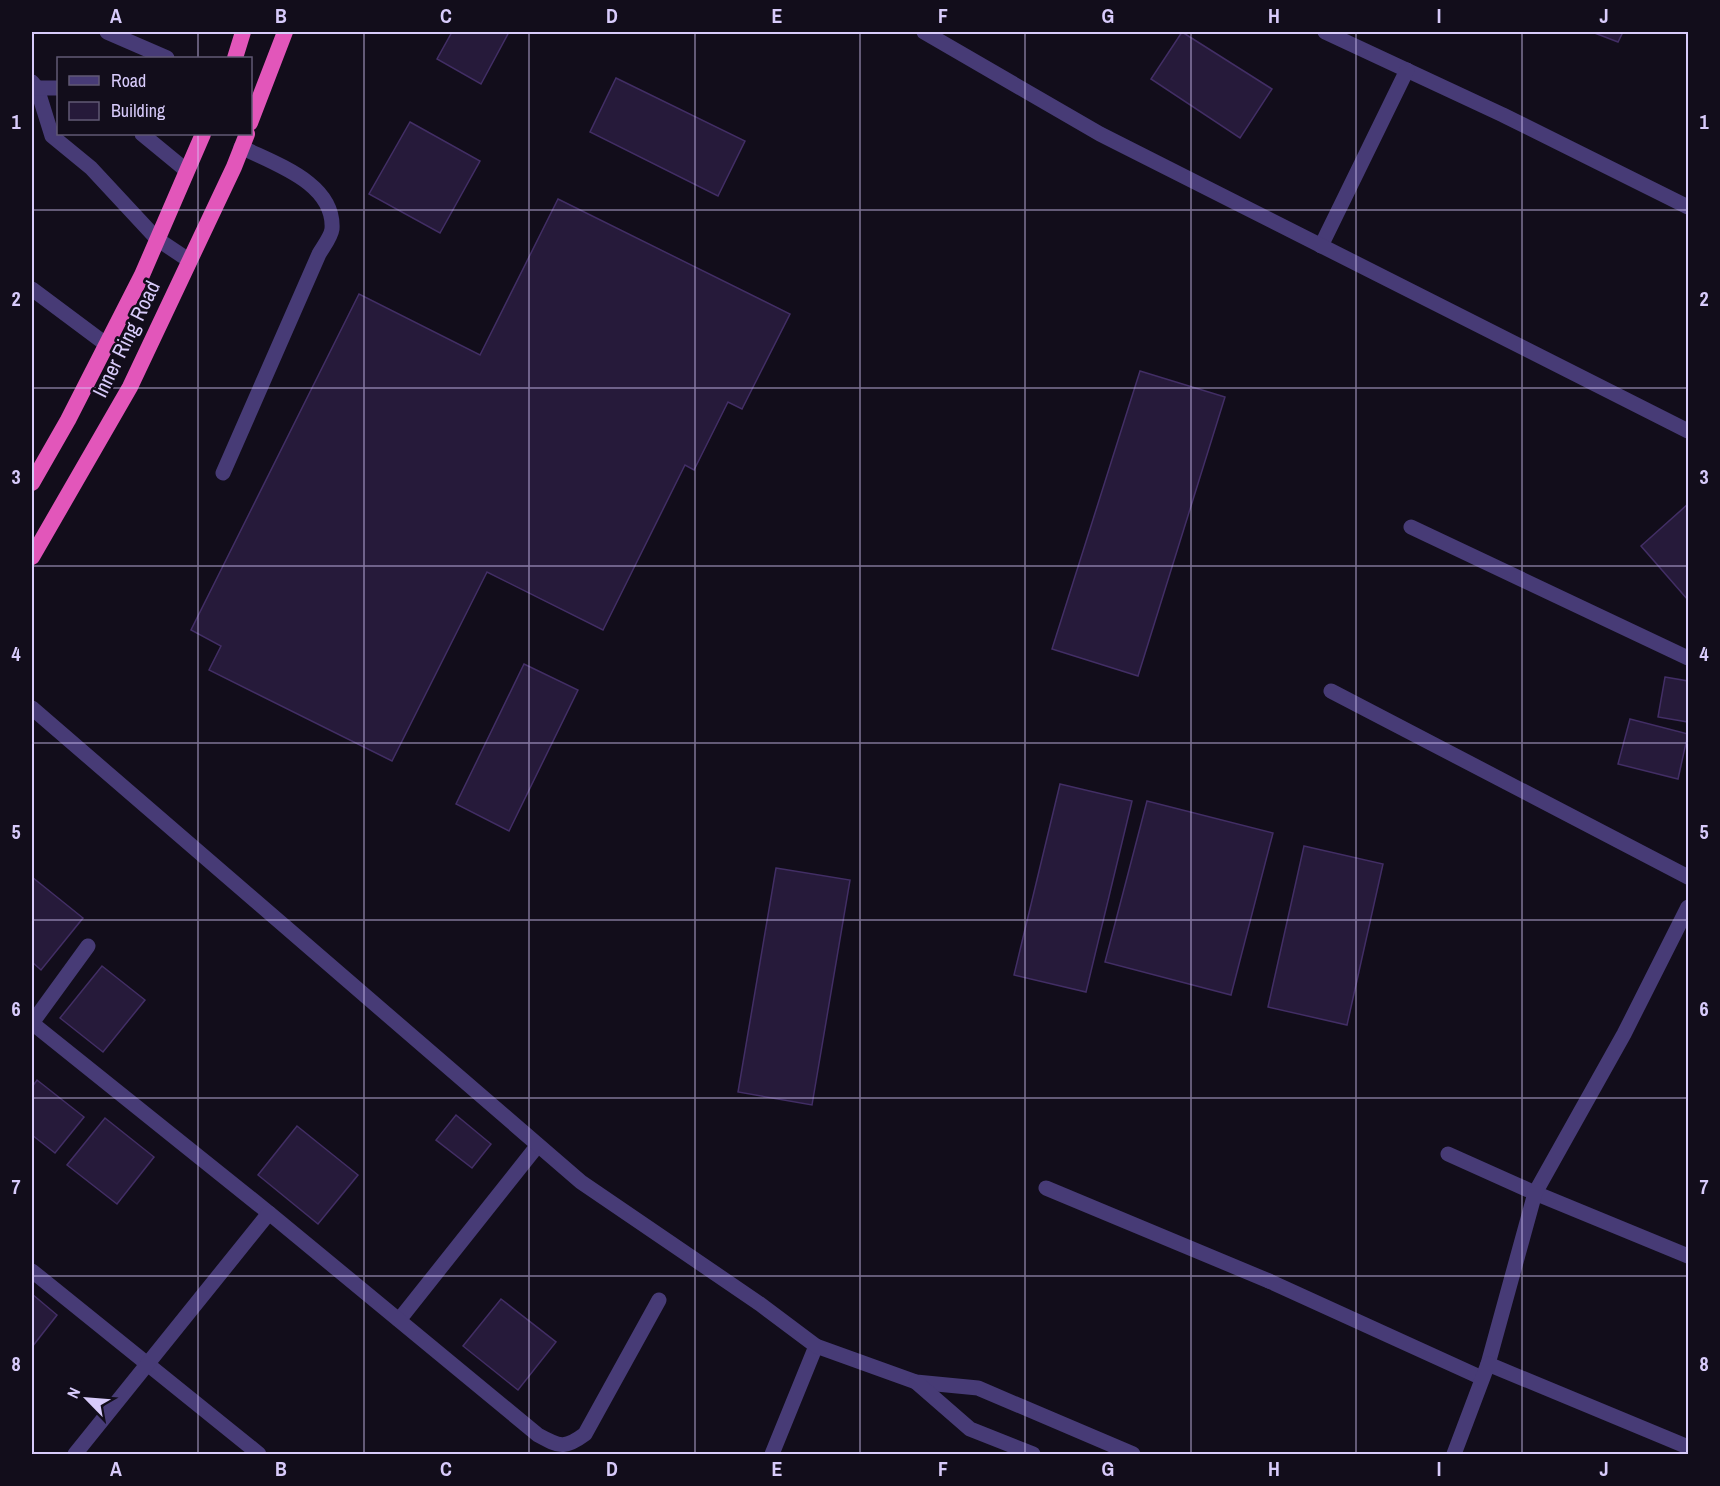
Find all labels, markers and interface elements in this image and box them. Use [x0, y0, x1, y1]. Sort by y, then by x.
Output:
text: A [110, 2, 122, 29]
text: B [275, 2, 287, 29]
text: C [440, 2, 452, 29]
text: D [606, 2, 618, 29]
text: E [772, 2, 783, 29]
text: F [938, 2, 948, 29]
text: G [1102, 2, 1114, 29]
text: H [1268, 2, 1280, 29]
text: I [1437, 2, 1441, 29]
text: J [1599, 2, 1609, 29]
legend [57, 57, 252, 135]
text: Road [111, 68, 146, 93]
text: Building [111, 98, 166, 123]
text: 1 [11, 108, 21, 135]
text: 1 [1699, 108, 1709, 135]
street label: Inner Ring Road [85, 276, 167, 402]
text: 2 [11, 285, 21, 312]
text: 2 [1699, 285, 1709, 312]
text: 3 [11, 463, 21, 490]
text: 3 [1699, 463, 1709, 490]
text: 4 [11, 640, 21, 667]
text: 4 [1699, 640, 1709, 667]
text: 5 [11, 818, 21, 845]
text: 5 [1699, 818, 1709, 845]
text: 6 [11, 995, 21, 1022]
text: 6 [1699, 995, 1709, 1022]
text: 7 [11, 1173, 21, 1200]
text: 7 [1699, 1173, 1709, 1200]
text: 8 [11, 1350, 21, 1377]
text: 8 [1699, 1350, 1709, 1377]
north arrow [57, 1369, 117, 1429]
text: N [61, 1384, 85, 1402]
text: A [110, 1455, 122, 1482]
text: B [275, 1455, 287, 1482]
text: C [440, 1455, 452, 1482]
text: D [606, 1455, 618, 1482]
text: E [772, 1455, 783, 1482]
text: F [938, 1455, 948, 1482]
text: G [1102, 1455, 1114, 1482]
text: H [1268, 1455, 1280, 1482]
text: I [1437, 1455, 1441, 1482]
text: J [1599, 1455, 1609, 1482]

